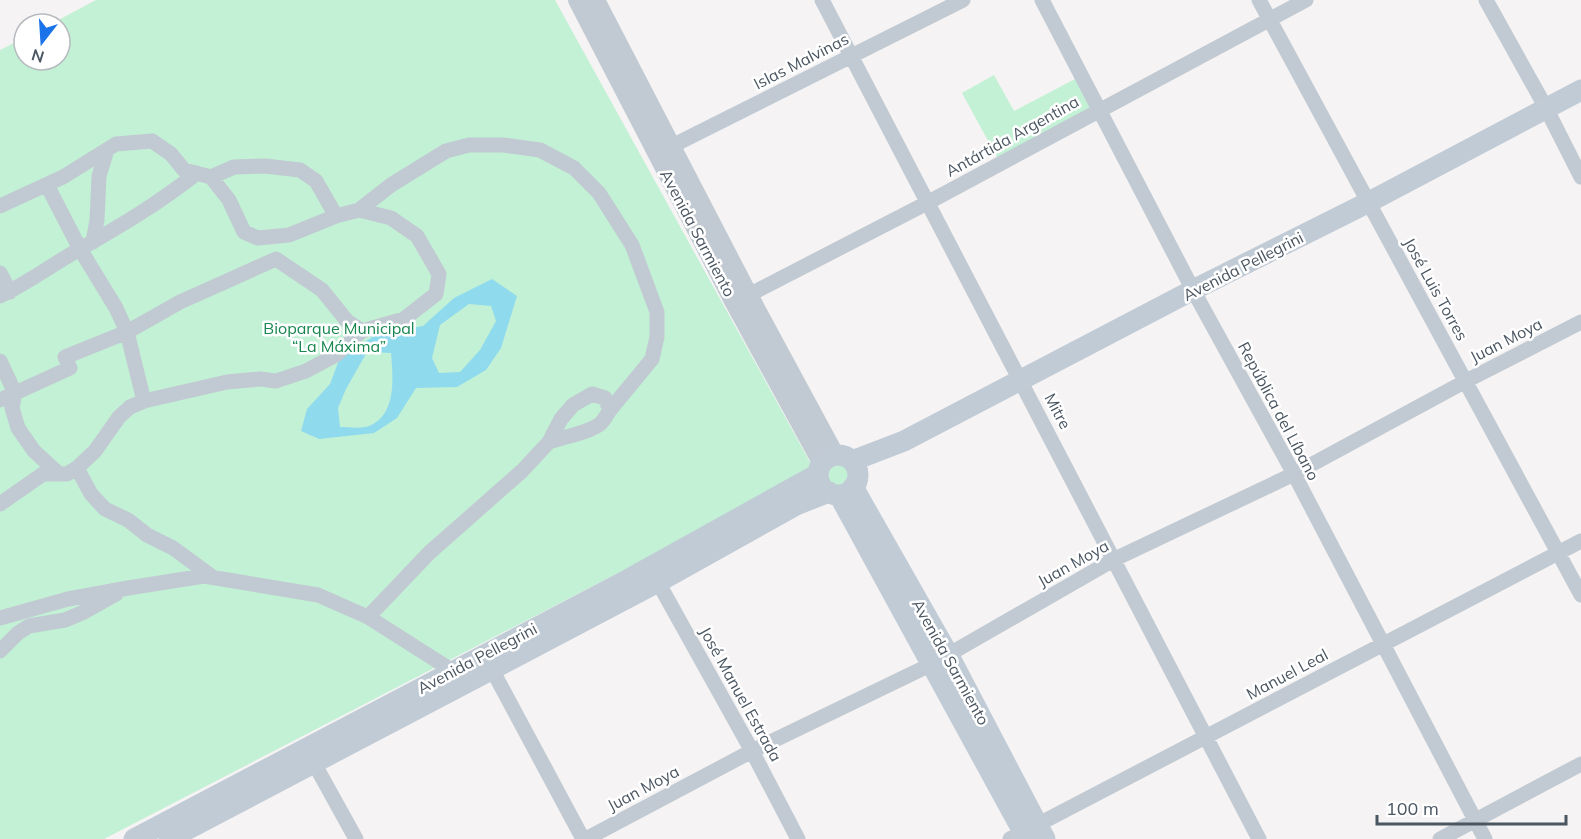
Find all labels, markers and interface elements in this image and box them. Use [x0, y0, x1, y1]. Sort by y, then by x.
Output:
north arrow [12, 12, 72, 72]
street label: Islas Malvinas [750, 28, 852, 94]
text: N [29, 45, 46, 68]
street label: Antártida Argentina [942, 91, 1082, 181]
street label: Avenida Sarmiento [656, 166, 740, 300]
street label: Avenida Pellegrini [1179, 227, 1307, 305]
street label: José Luis Torres [1399, 234, 1473, 344]
street label: Juan Moya [1467, 313, 1545, 367]
park label: Bioparque Municipal “La Máxima” [263, 318, 415, 356]
street label: República del Líbano [1234, 338, 1324, 484]
street label: Mitre [1040, 390, 1076, 432]
street label: Juan Moya [1034, 535, 1112, 591]
street label: Avenida Sarmiento [908, 596, 994, 728]
street label: Avenida Pellegrini [414, 618, 540, 698]
street label: José Manuel Estrada [696, 623, 786, 765]
street label: Manuel Leal [1243, 644, 1331, 704]
street label: Juan Moya [604, 761, 682, 815]
scale bar [1377, 788, 1566, 826]
text: 100 m [1386, 797, 1439, 820]

